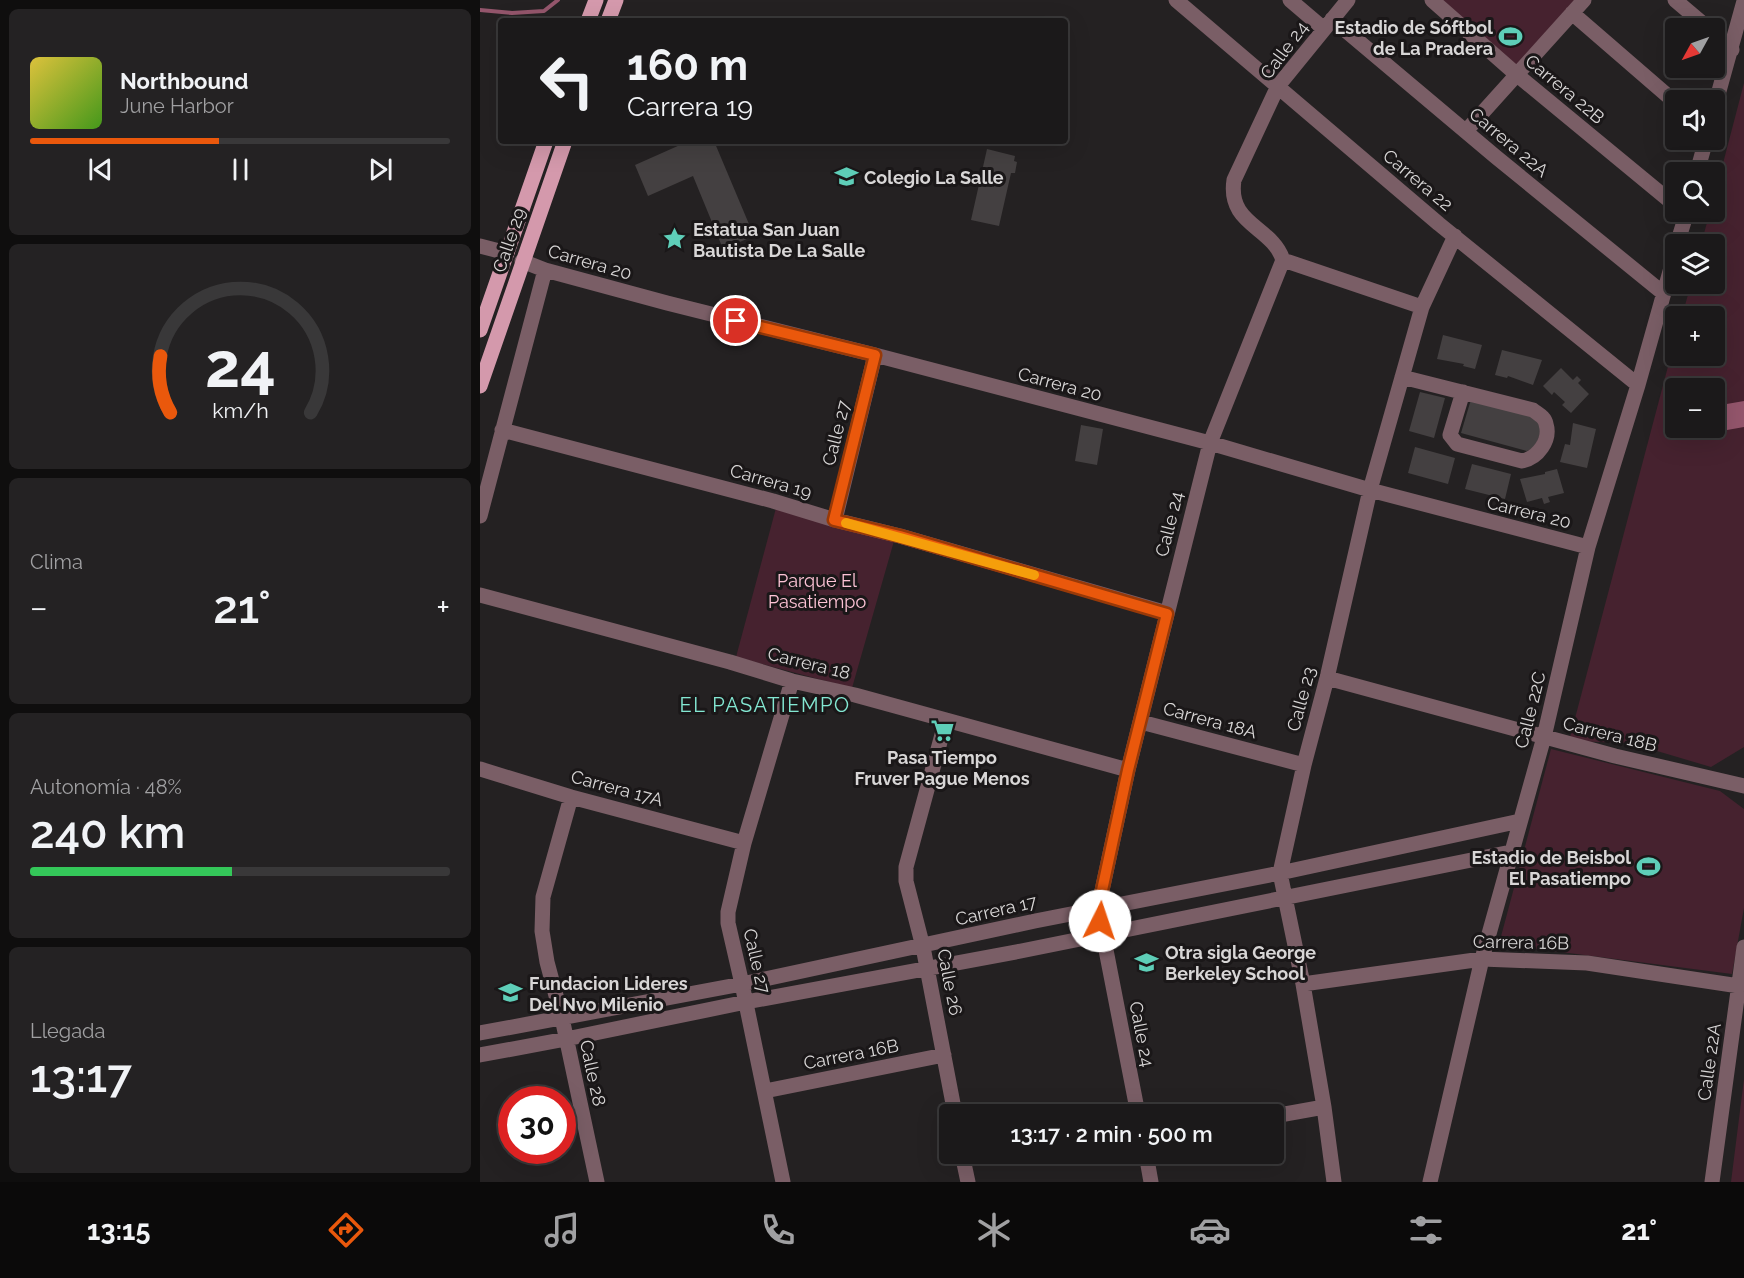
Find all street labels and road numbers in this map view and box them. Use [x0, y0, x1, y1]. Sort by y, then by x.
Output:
street label: Calle 24 [1256, 17, 1312, 83]
street label: Carrera 22B [1521, 50, 1609, 128]
street label: Carrera 22A [1465, 103, 1553, 181]
street label: Carrera 22 [1379, 145, 1457, 215]
street label: Calle 29 [488, 205, 530, 275]
street label: Carrera 20 [546, 240, 634, 284]
street label: Carrera 20 [1016, 363, 1104, 405]
street label: Calle 27 [818, 398, 854, 468]
street label: Carrera 19 [728, 459, 814, 503]
street label: Calle 24 [1151, 489, 1187, 559]
street label: Carrera 20 [1485, 491, 1573, 533]
street label: Carrera 18 [766, 643, 852, 683]
street label: Calle 23 [1282, 664, 1320, 734]
street label: Calle 22C [1510, 670, 1550, 750]
street label: Carrera 18A [1161, 697, 1259, 743]
street label: Carrera 18B [1561, 712, 1659, 756]
street label: Carrera 17A [569, 766, 665, 810]
street label: Carrera 17 [953, 890, 1039, 930]
street label: Calle 27 [739, 926, 775, 996]
street label: Carrera 16B [1473, 931, 1569, 953]
street label: Calle 26 [933, 947, 967, 1017]
street label: Calle 24 [1125, 999, 1159, 1069]
street label: Calle 22A [1693, 1022, 1725, 1102]
street label: Carrera 16B [802, 1035, 900, 1073]
street label: Calle 28 [576, 1038, 610, 1108]

